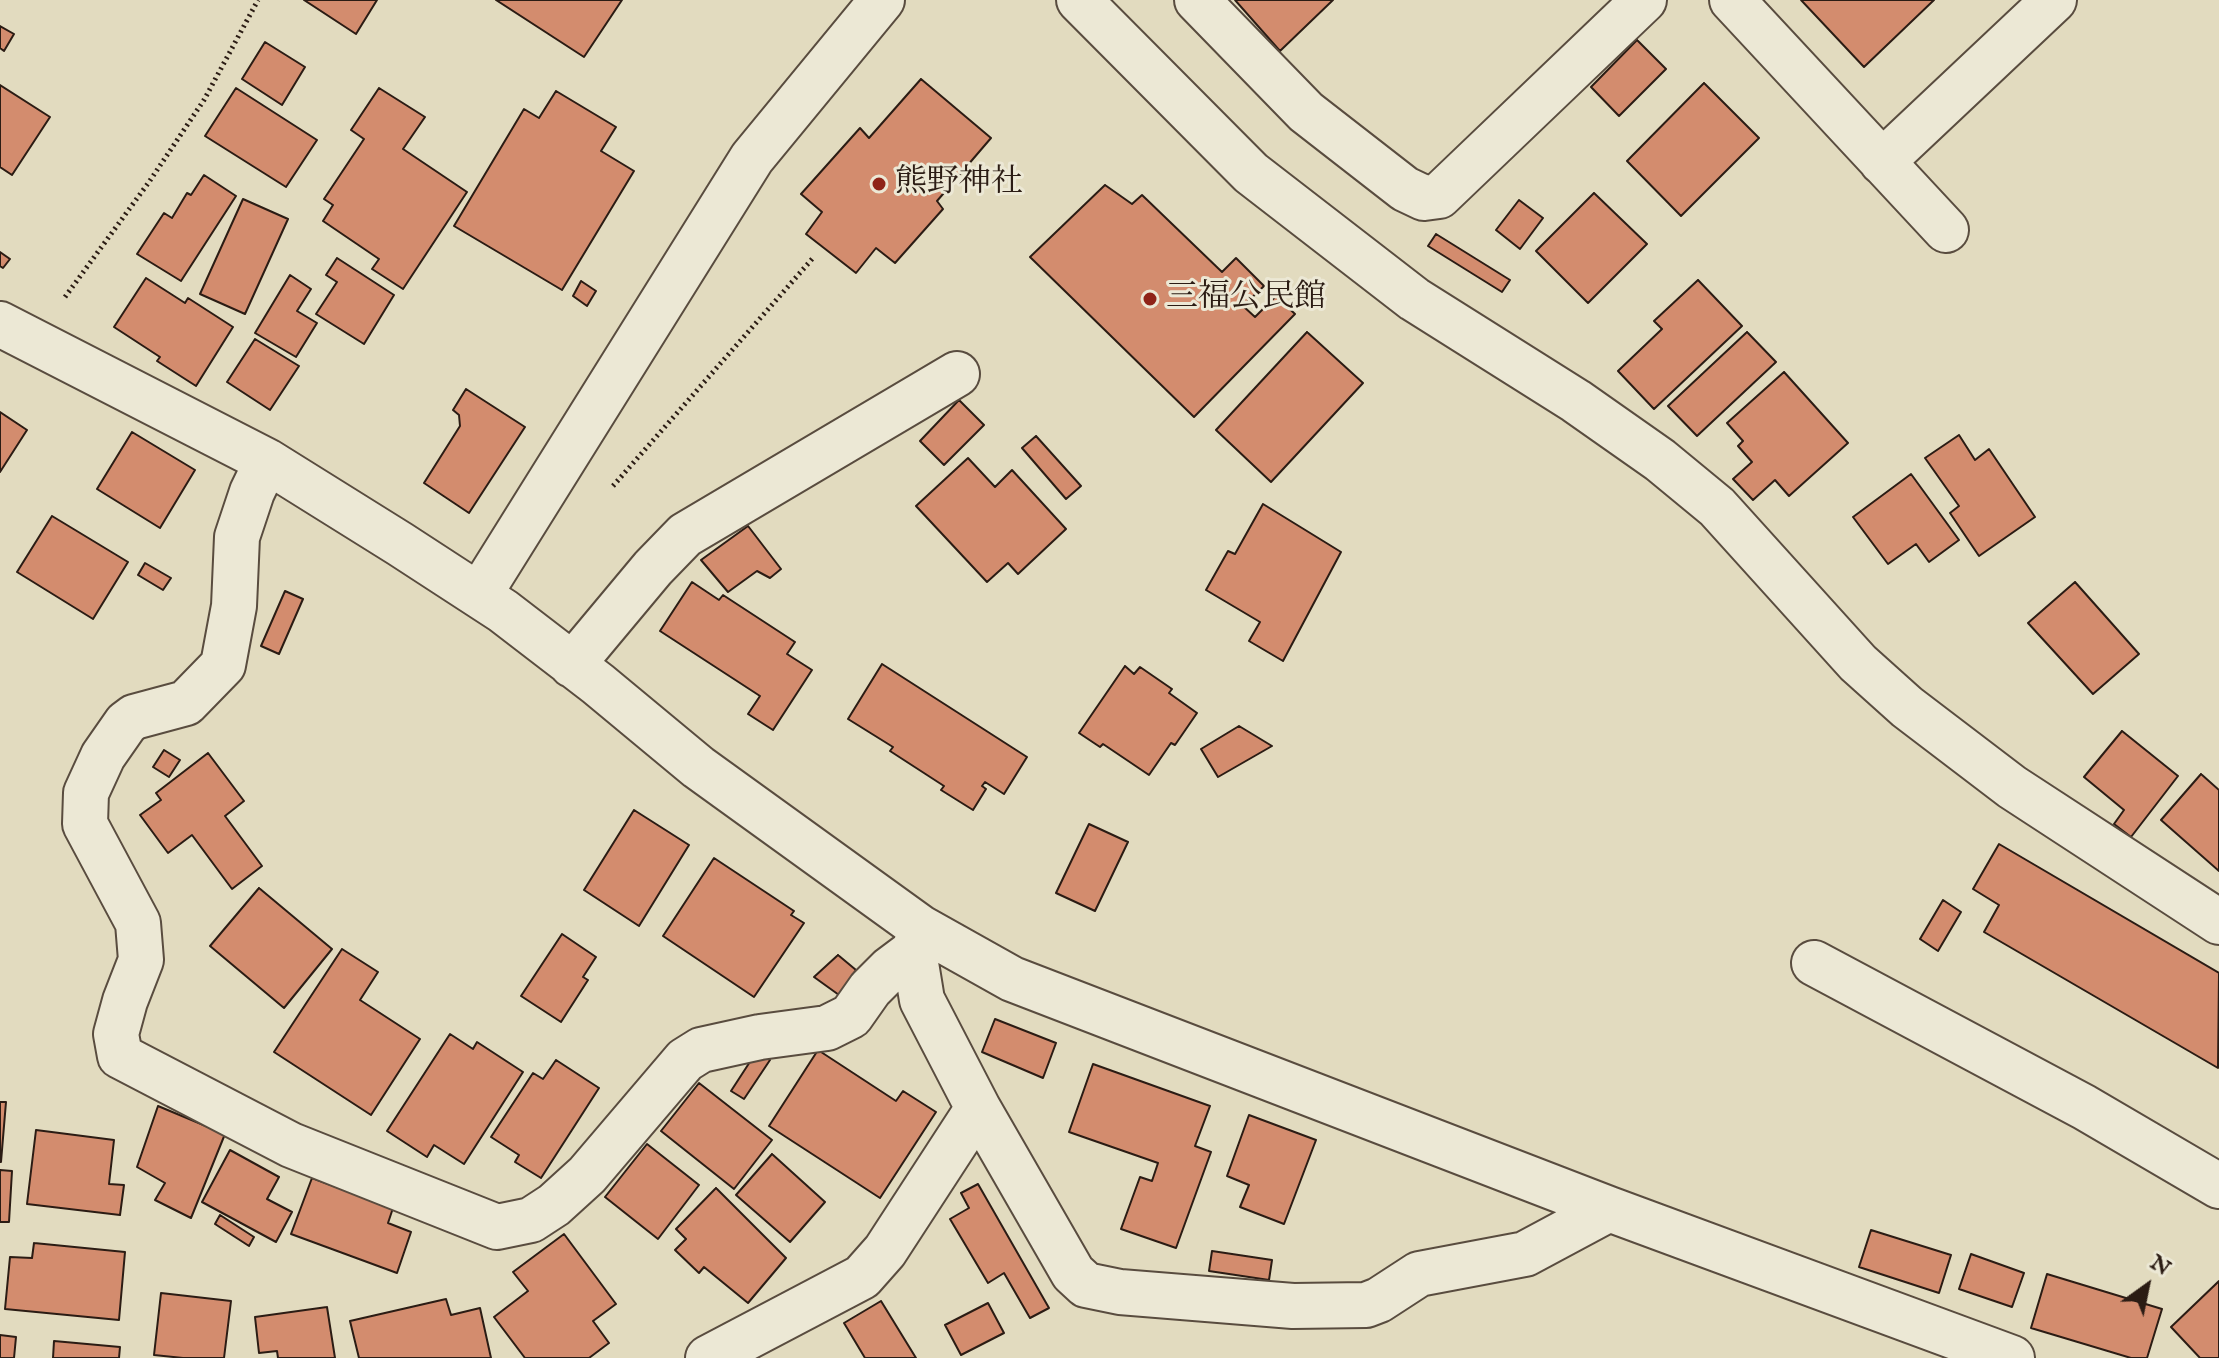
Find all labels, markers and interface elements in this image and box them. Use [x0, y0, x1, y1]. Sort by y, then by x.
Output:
place label: 熊野神社 [895, 165, 1023, 203]
marker: 熊野神社 [870, 175, 888, 193]
place label: 三福公民館 [1166, 280, 1326, 318]
marker: 三福公民館 [1141, 290, 1159, 308]
north arrow [2107, 1246, 2187, 1326]
text: N [2144, 1249, 2176, 1283]

